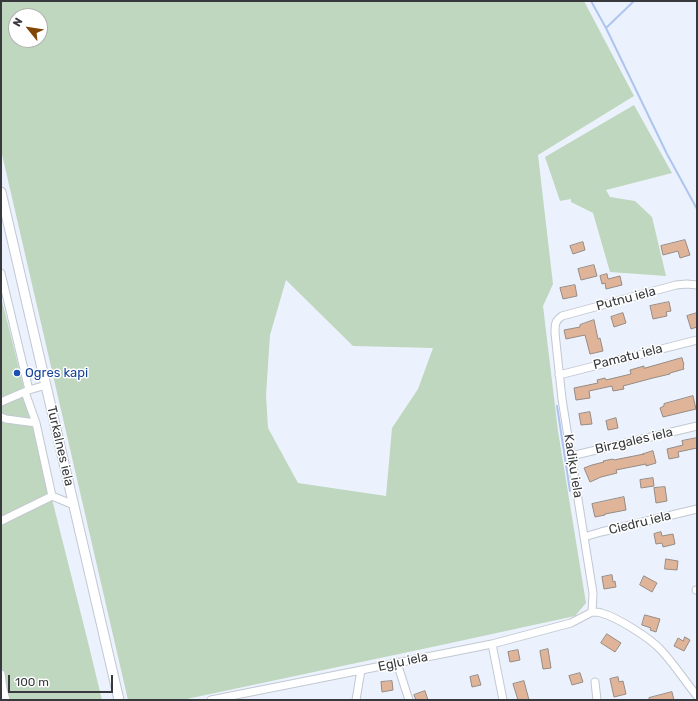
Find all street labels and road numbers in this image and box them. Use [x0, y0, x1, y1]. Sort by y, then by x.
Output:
street label: Putnu iela [595, 284, 657, 314]
street label: Pamatu iela [592, 341, 664, 373]
street label: Turkalnes iela [43, 404, 77, 488]
street label: Birzgales iela [594, 424, 674, 458]
street label: Kadiķu iela [560, 433, 586, 499]
street label: Ciedru iela [607, 508, 673, 538]
street label: Egļu iela [377, 649, 429, 675]

